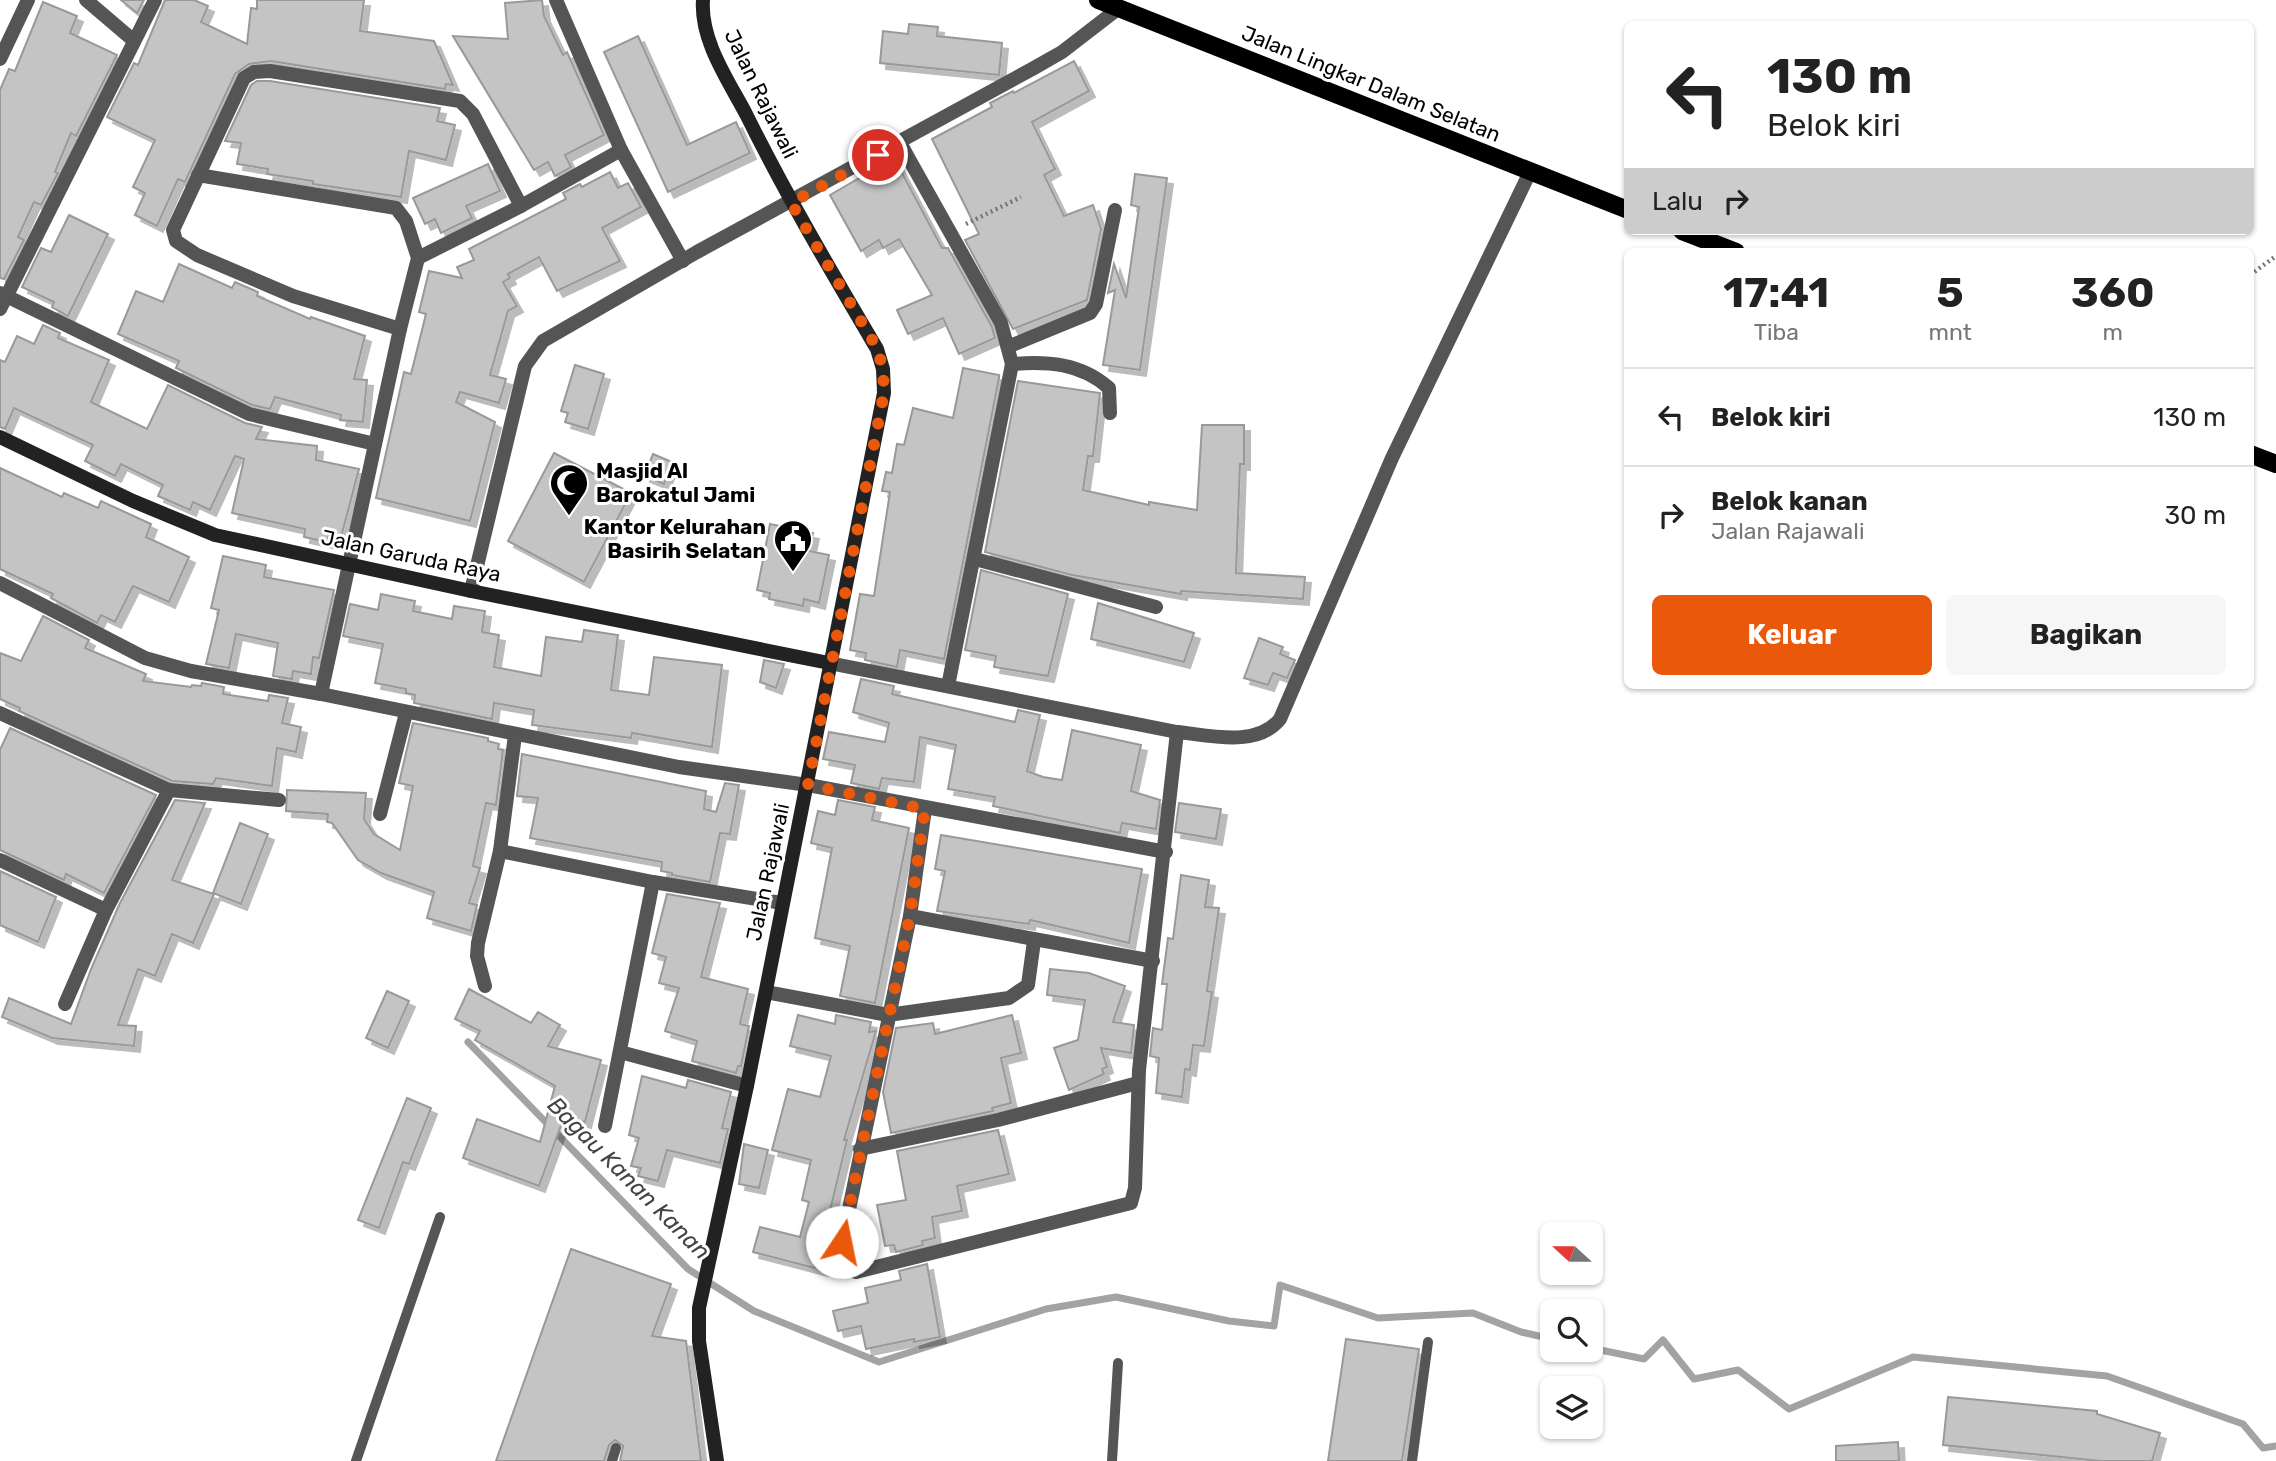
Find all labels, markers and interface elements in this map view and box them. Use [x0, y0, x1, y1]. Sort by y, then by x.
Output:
street label: Jalan Lingkar Dalam Selatan [1238, 20, 1504, 147]
street label: Jalan Rajawali [720, 25, 803, 162]
text: 130 m [1767, 47, 1912, 105]
icon: left [1652, 49, 1743, 140]
text: Belok kiri [1767, 106, 1901, 144]
pin [848, 125, 908, 185]
icon: arrive [859, 136, 897, 174]
icon: right [1717, 182, 1755, 220]
text: Lalu [1652, 186, 1703, 217]
text: 17:41 [1723, 268, 1829, 318]
text: 5 [1936, 268, 1964, 318]
text: 360 [2071, 268, 2155, 318]
text: Tiba [1754, 318, 1799, 346]
text: mnt [1928, 318, 1972, 346]
text: m [2103, 318, 2123, 346]
icon: left [1652, 398, 1690, 436]
text: Belok kiri [1711, 402, 1831, 433]
text: 130 m [2153, 402, 2226, 433]
place label: Masjid Al Barokatul Jami [596, 458, 755, 507]
mosque icon: Masjid Al Barokatul Jami [548, 462, 590, 517]
text: Belok kanan [1711, 486, 1868, 517]
icon: right [1652, 496, 1690, 534]
text: 30 m [2164, 500, 2226, 531]
place label: Kantor Kelurahan Basirih Selatan [584, 514, 766, 563]
text: Jalan Rajawali [1711, 517, 1864, 545]
public building icon: Kantor Kelurahan Basirih Selatan [772, 518, 814, 573]
street label: Jalan Garuda Raya [319, 524, 503, 587]
button: Keluar [1652, 595, 1932, 675]
button: Bagikan [1946, 595, 2226, 675]
street label: Jalan Rajawali [741, 801, 794, 943]
water label: Bagau Kanan Kanan [542, 1091, 716, 1265]
position arrow [805, 1205, 879, 1279]
north arrow [1540, 1222, 1603, 1284]
map controls [1540, 1222, 1603, 1439]
button: search [1540, 1299, 1603, 1362]
button: layers [1540, 1376, 1603, 1439]

